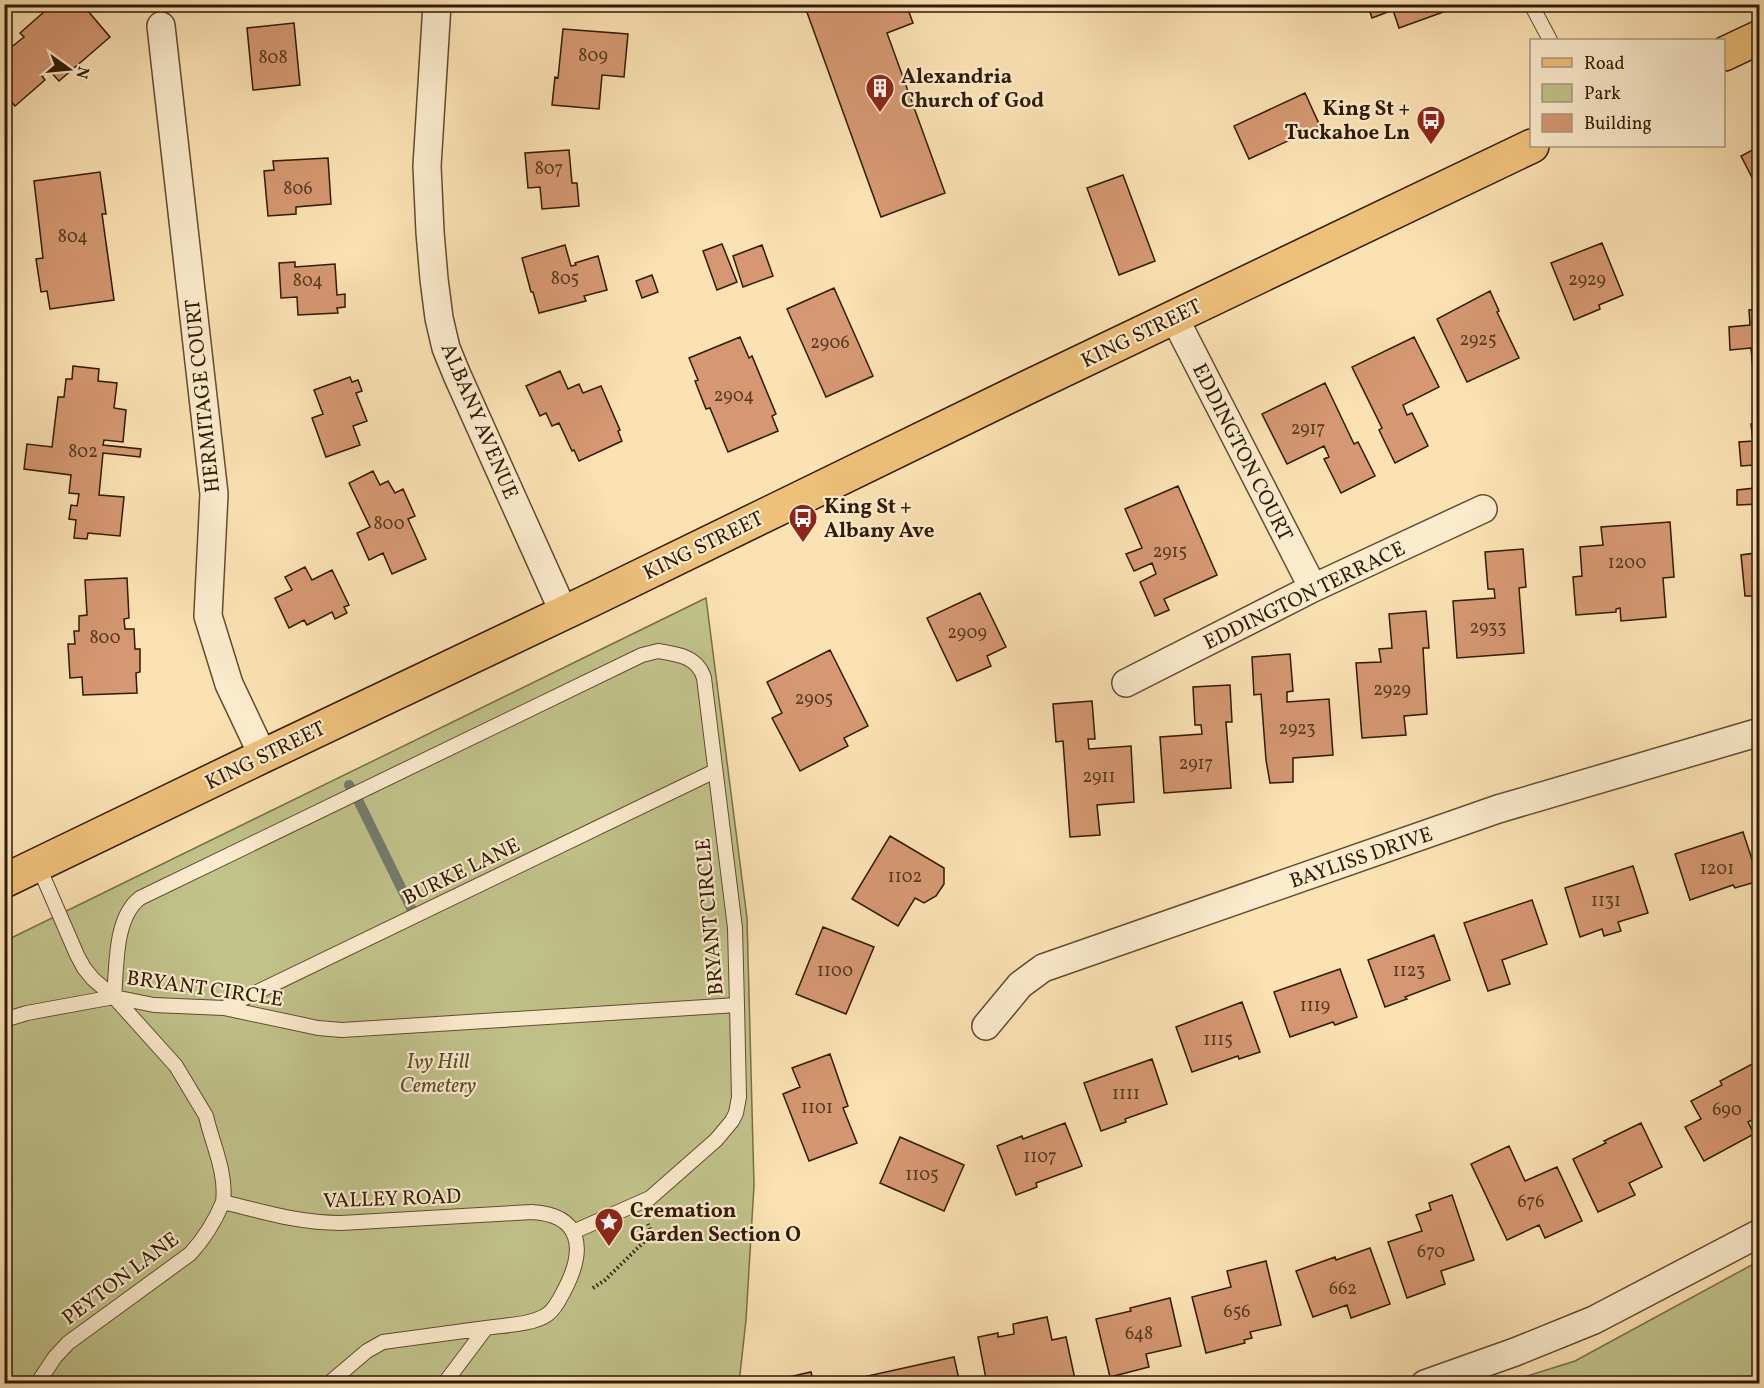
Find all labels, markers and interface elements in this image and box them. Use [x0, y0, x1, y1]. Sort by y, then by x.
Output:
north arrow [39, 39, 99, 99]
legend [1530, 39, 1725, 147]
house number: 809 [578, 44, 608, 69]
house number: 808 [258, 46, 288, 71]
text: Road [1584, 52, 1625, 77]
place label: Alexandria Church of God [901, 63, 1044, 116]
text: N [69, 64, 94, 81]
building icon: Alexandria Church of God [864, 72, 896, 114]
text: Park [1584, 82, 1621, 107]
place label: King St + Tuckahoe Ln [1285, 95, 1410, 148]
bus stop icon: King St + Tuckahoe Ln [1415, 104, 1447, 146]
text: Building [1584, 112, 1652, 137]
house number: 807 [535, 157, 563, 182]
house number: 806 [283, 177, 313, 202]
house number: 804 [58, 225, 88, 250]
house number: 805 [551, 267, 579, 292]
house number: 2929 [1568, 268, 1606, 293]
house number: 804 [293, 269, 323, 294]
street label: KING STREET [1077, 293, 1207, 376]
street label: HERMITAGE COURT [179, 298, 228, 494]
house number: 2925 [1459, 328, 1497, 353]
house number: 2906 [810, 331, 850, 356]
street label: ALBANY AVENUE [433, 339, 525, 504]
street label: EDDINGTON COURT [1184, 359, 1299, 547]
house number: 2904 [714, 384, 754, 409]
house number: 2917 [1291, 417, 1325, 442]
house number: 802 [68, 440, 98, 465]
place label: King St + Albany Ave [824, 493, 934, 546]
bus stop icon: King St + Albany Ave [787, 502, 819, 544]
street label: KING STREET [639, 505, 769, 588]
house number: 800 [373, 512, 405, 537]
street label: EDDINGTON TERRACE [1199, 535, 1410, 658]
house number: 2915 [1153, 540, 1187, 565]
house number: 1200 [1608, 551, 1646, 576]
house number: 2933 [1470, 616, 1506, 641]
house number: 2909 [947, 621, 987, 646]
house number: 800 [89, 626, 121, 651]
house number: 2929 [1373, 678, 1411, 703]
house number: 2905 [795, 687, 833, 712]
street label: KING STREET [201, 715, 331, 798]
house number: 2923 [1278, 717, 1316, 742]
house number: 2917 [1179, 752, 1213, 777]
house number: 2911 [1083, 765, 1115, 790]
street label: BAYLISS DRIVE [1286, 820, 1437, 896]
street label: BURKE LANE [398, 831, 525, 913]
street label: BRYANT CIRCLE [689, 837, 732, 997]
house number: 1201 [1700, 857, 1734, 882]
house number: 1102 [888, 865, 922, 890]
house number: 1131 [1591, 889, 1621, 914]
house number: 1100 [817, 959, 853, 984]
house number: 1123 [1393, 959, 1425, 984]
street label: BRYANT CIRCLE [125, 964, 285, 1015]
house number: 1119 [1300, 994, 1330, 1019]
house number: 1115 [1203, 1028, 1233, 1053]
park label: Ivy Hill Cemetery [400, 1048, 477, 1101]
house number: 1111 [1112, 1082, 1140, 1107]
house number: 1101 [801, 1096, 833, 1121]
house number: 690 [1712, 1098, 1742, 1123]
house number: 1107 [1023, 1145, 1057, 1170]
house number: 1105 [905, 1163, 939, 1188]
street label: VALLEY ROAD [322, 1183, 462, 1216]
house number: 676 [1518, 1190, 1544, 1215]
place label: Cremation Garden Section O [630, 1197, 801, 1250]
place icon: Cremation Garden Section O [593, 1206, 625, 1248]
street label: PEYTON LANE [56, 1226, 185, 1333]
house number: 670 [1417, 1240, 1445, 1265]
house number: 662 [1329, 1277, 1357, 1302]
house number: 656 [1224, 1300, 1250, 1325]
house number: 648 [1125, 1322, 1153, 1347]

